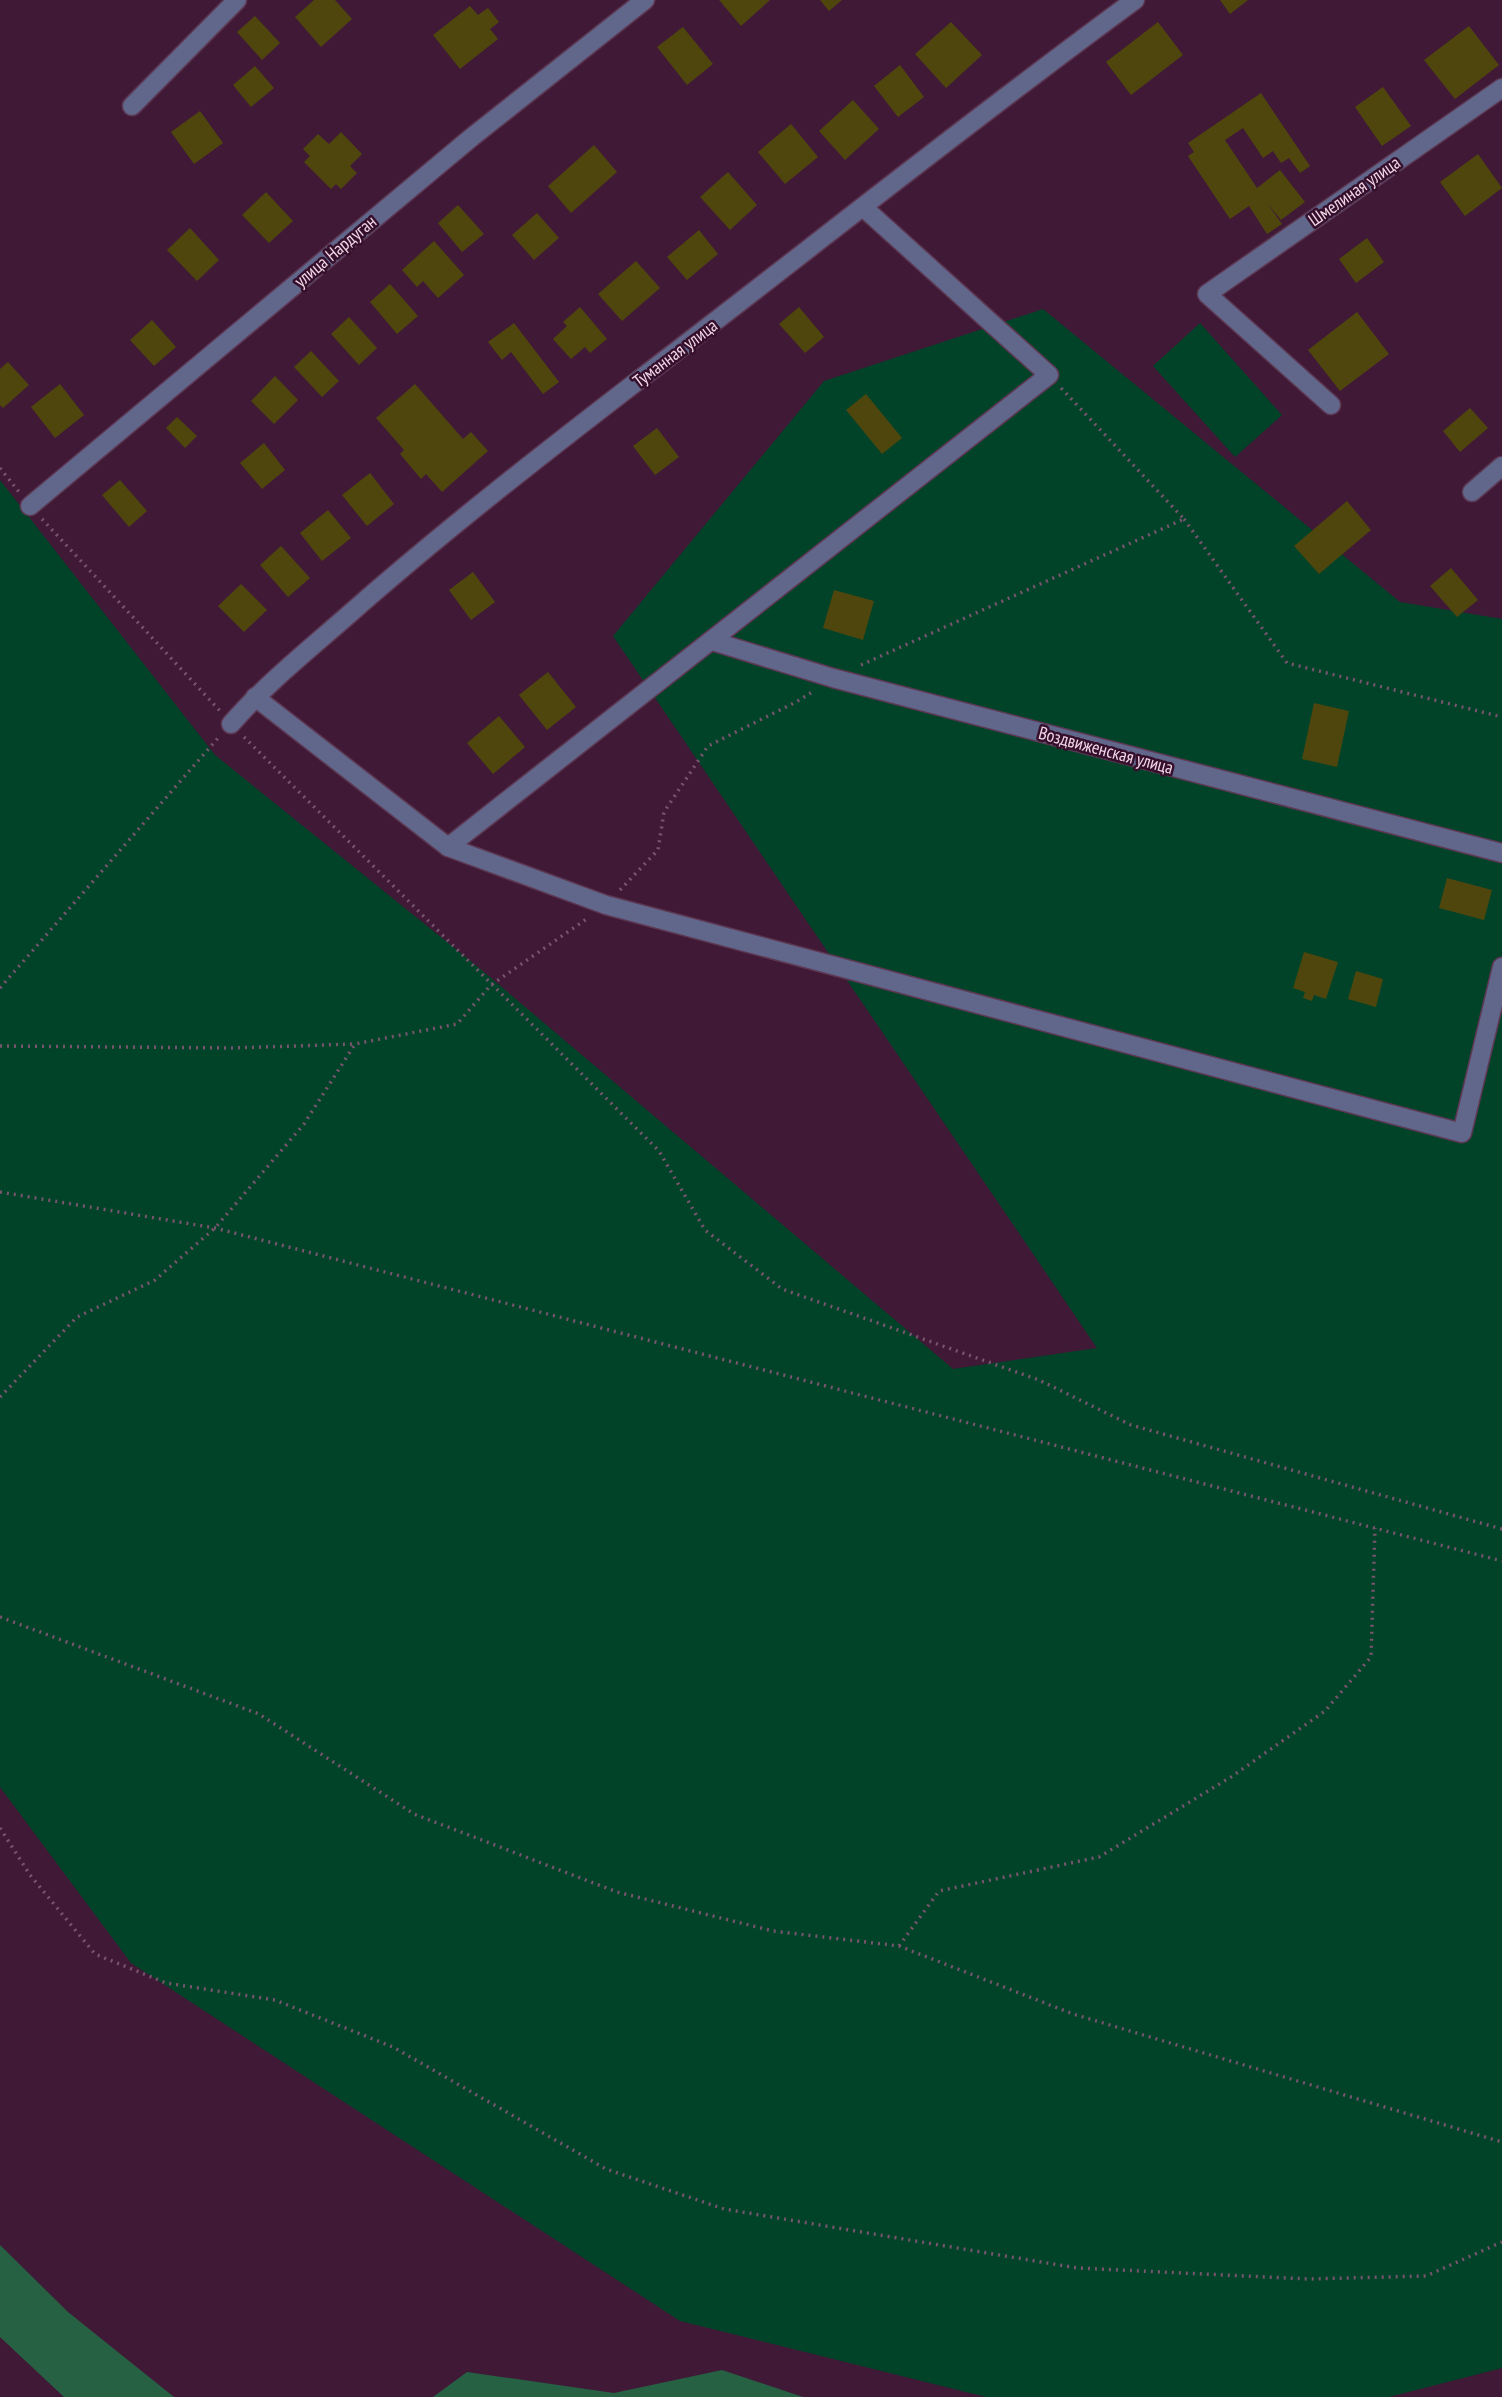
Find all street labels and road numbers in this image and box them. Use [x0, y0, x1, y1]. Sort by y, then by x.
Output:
street label: Шмелиная улица [1304, 151, 1404, 231]
street label: улица Нардуган [289, 210, 381, 292]
street label: Туманная улица [628, 314, 722, 392]
street label: Воздвиженская улица [1036, 721, 1176, 779]

